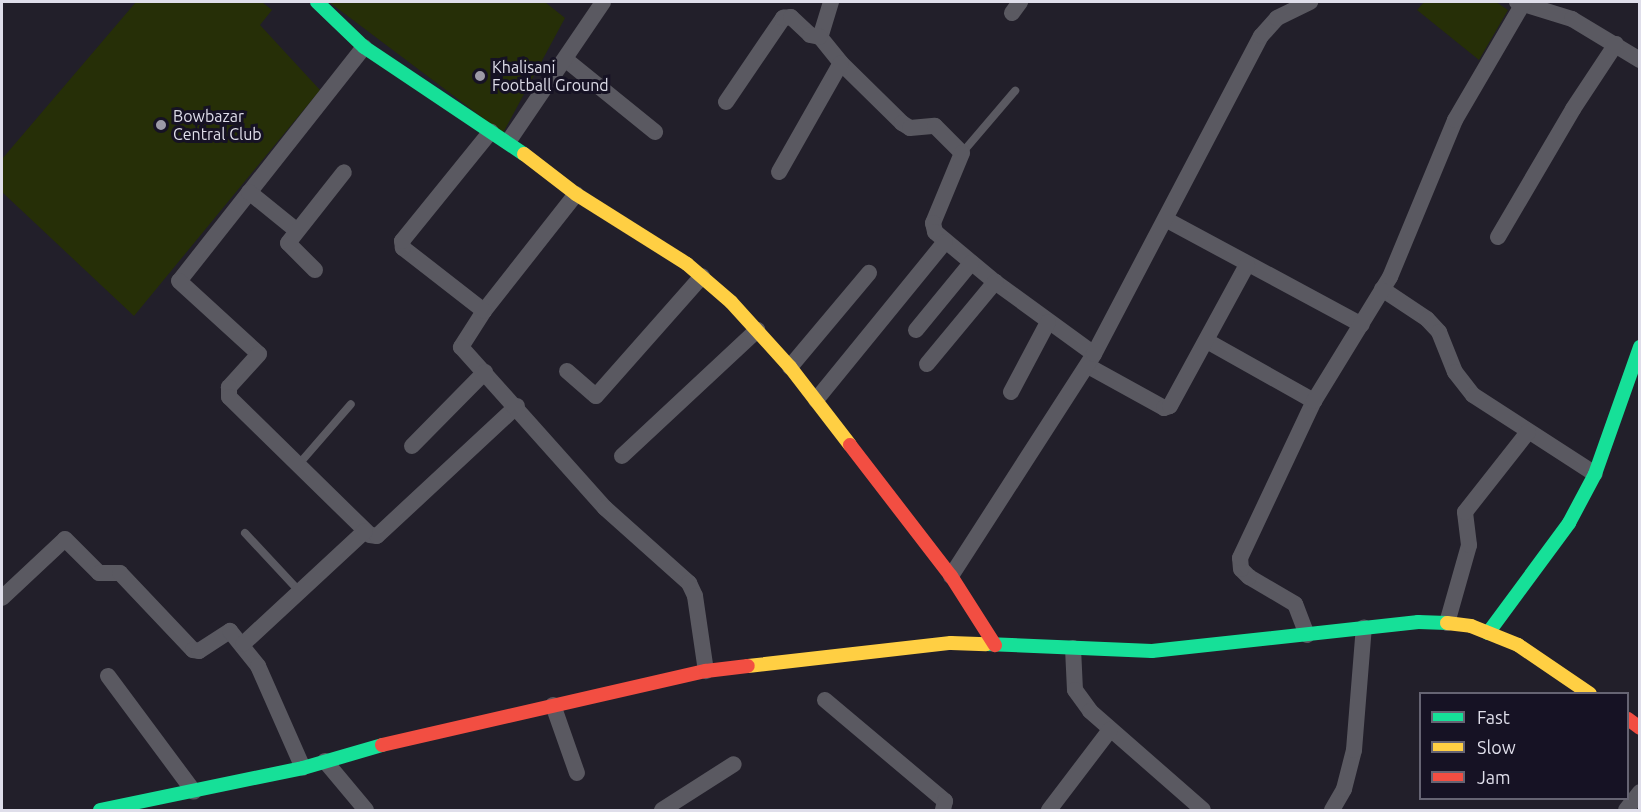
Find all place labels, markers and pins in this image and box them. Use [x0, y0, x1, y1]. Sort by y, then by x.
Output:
place label: Khalisani Football Ground [492, 57, 609, 95]
marker: Khalisani Football Ground [473, 69, 487, 83]
place label: Bowbazar Central Club [173, 106, 262, 144]
marker: Bowbazar Central Club [154, 118, 168, 132]

